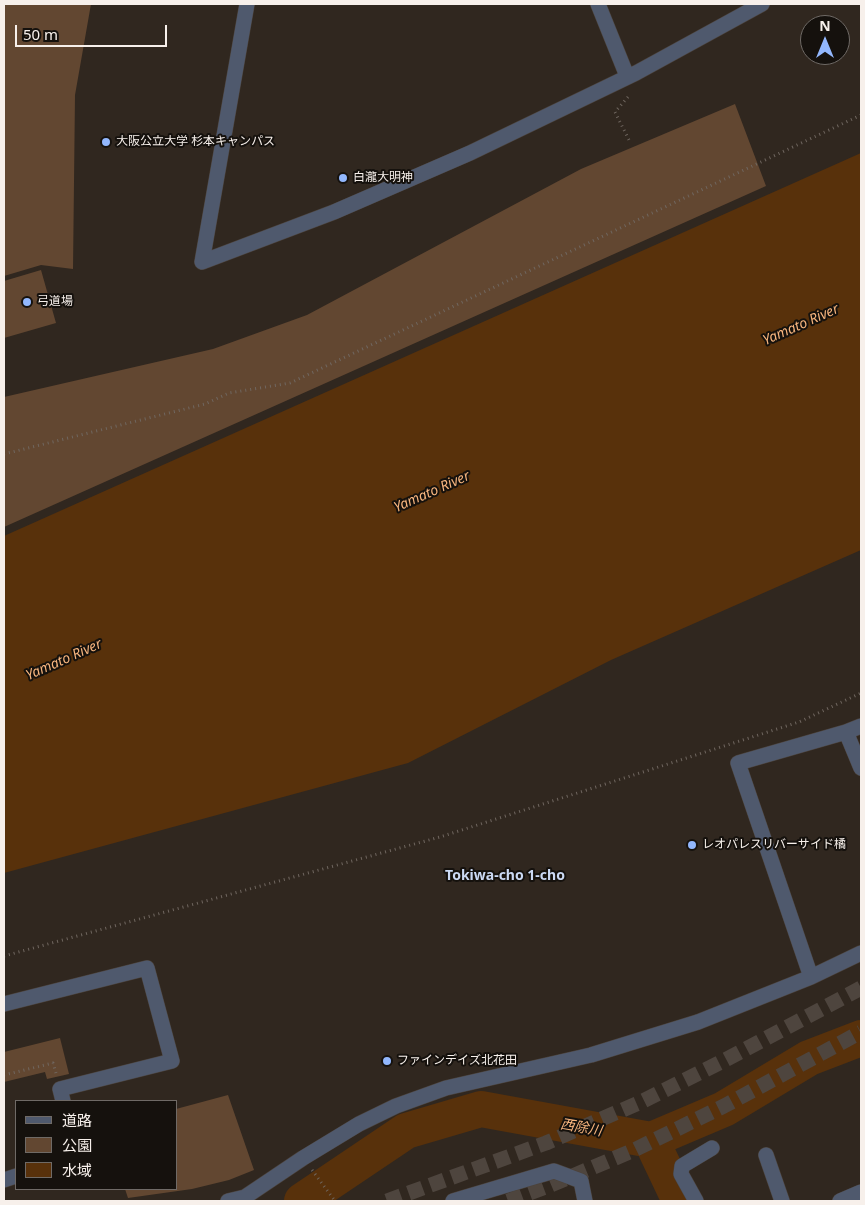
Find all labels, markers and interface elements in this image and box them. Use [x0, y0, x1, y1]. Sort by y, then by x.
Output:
scale bar [18, 15, 170, 47]
north arrow [800, 15, 850, 65]
text: N [819, 16, 831, 35]
text: 50 m [23, 24, 58, 44]
place label: 大阪公立大学 杉本キャンパス [116, 135, 275, 149]
marker: 大阪公立大学 杉本キャンパス [100, 136, 112, 148]
place label: 白瀧大明神 [353, 171, 413, 185]
marker: 白瀧大明神 [337, 172, 349, 184]
place label: 弓道場 [37, 295, 73, 309]
marker: 弓道場 [21, 296, 33, 308]
water label: Yamato River [760, 301, 842, 349]
water label: Yamato River [391, 468, 473, 516]
water label: Yamato River [23, 636, 105, 684]
place label: レオパレスリバーサイド橘 [702, 838, 846, 852]
marker: レオパレスリバーサイド橘 [686, 839, 698, 851]
district label: Tokiwa-cho 1-cho [445, 868, 565, 884]
place label: ファインデイズ北花田 [397, 1054, 517, 1068]
marker: ファインデイズ北花田 [381, 1055, 393, 1067]
legend [15, 1100, 178, 1190]
text: 道路 [62, 1110, 92, 1130]
water label: 西除川 [559, 1116, 603, 1140]
text: 公園 [62, 1135, 92, 1155]
text: 水域 [62, 1160, 92, 1180]

